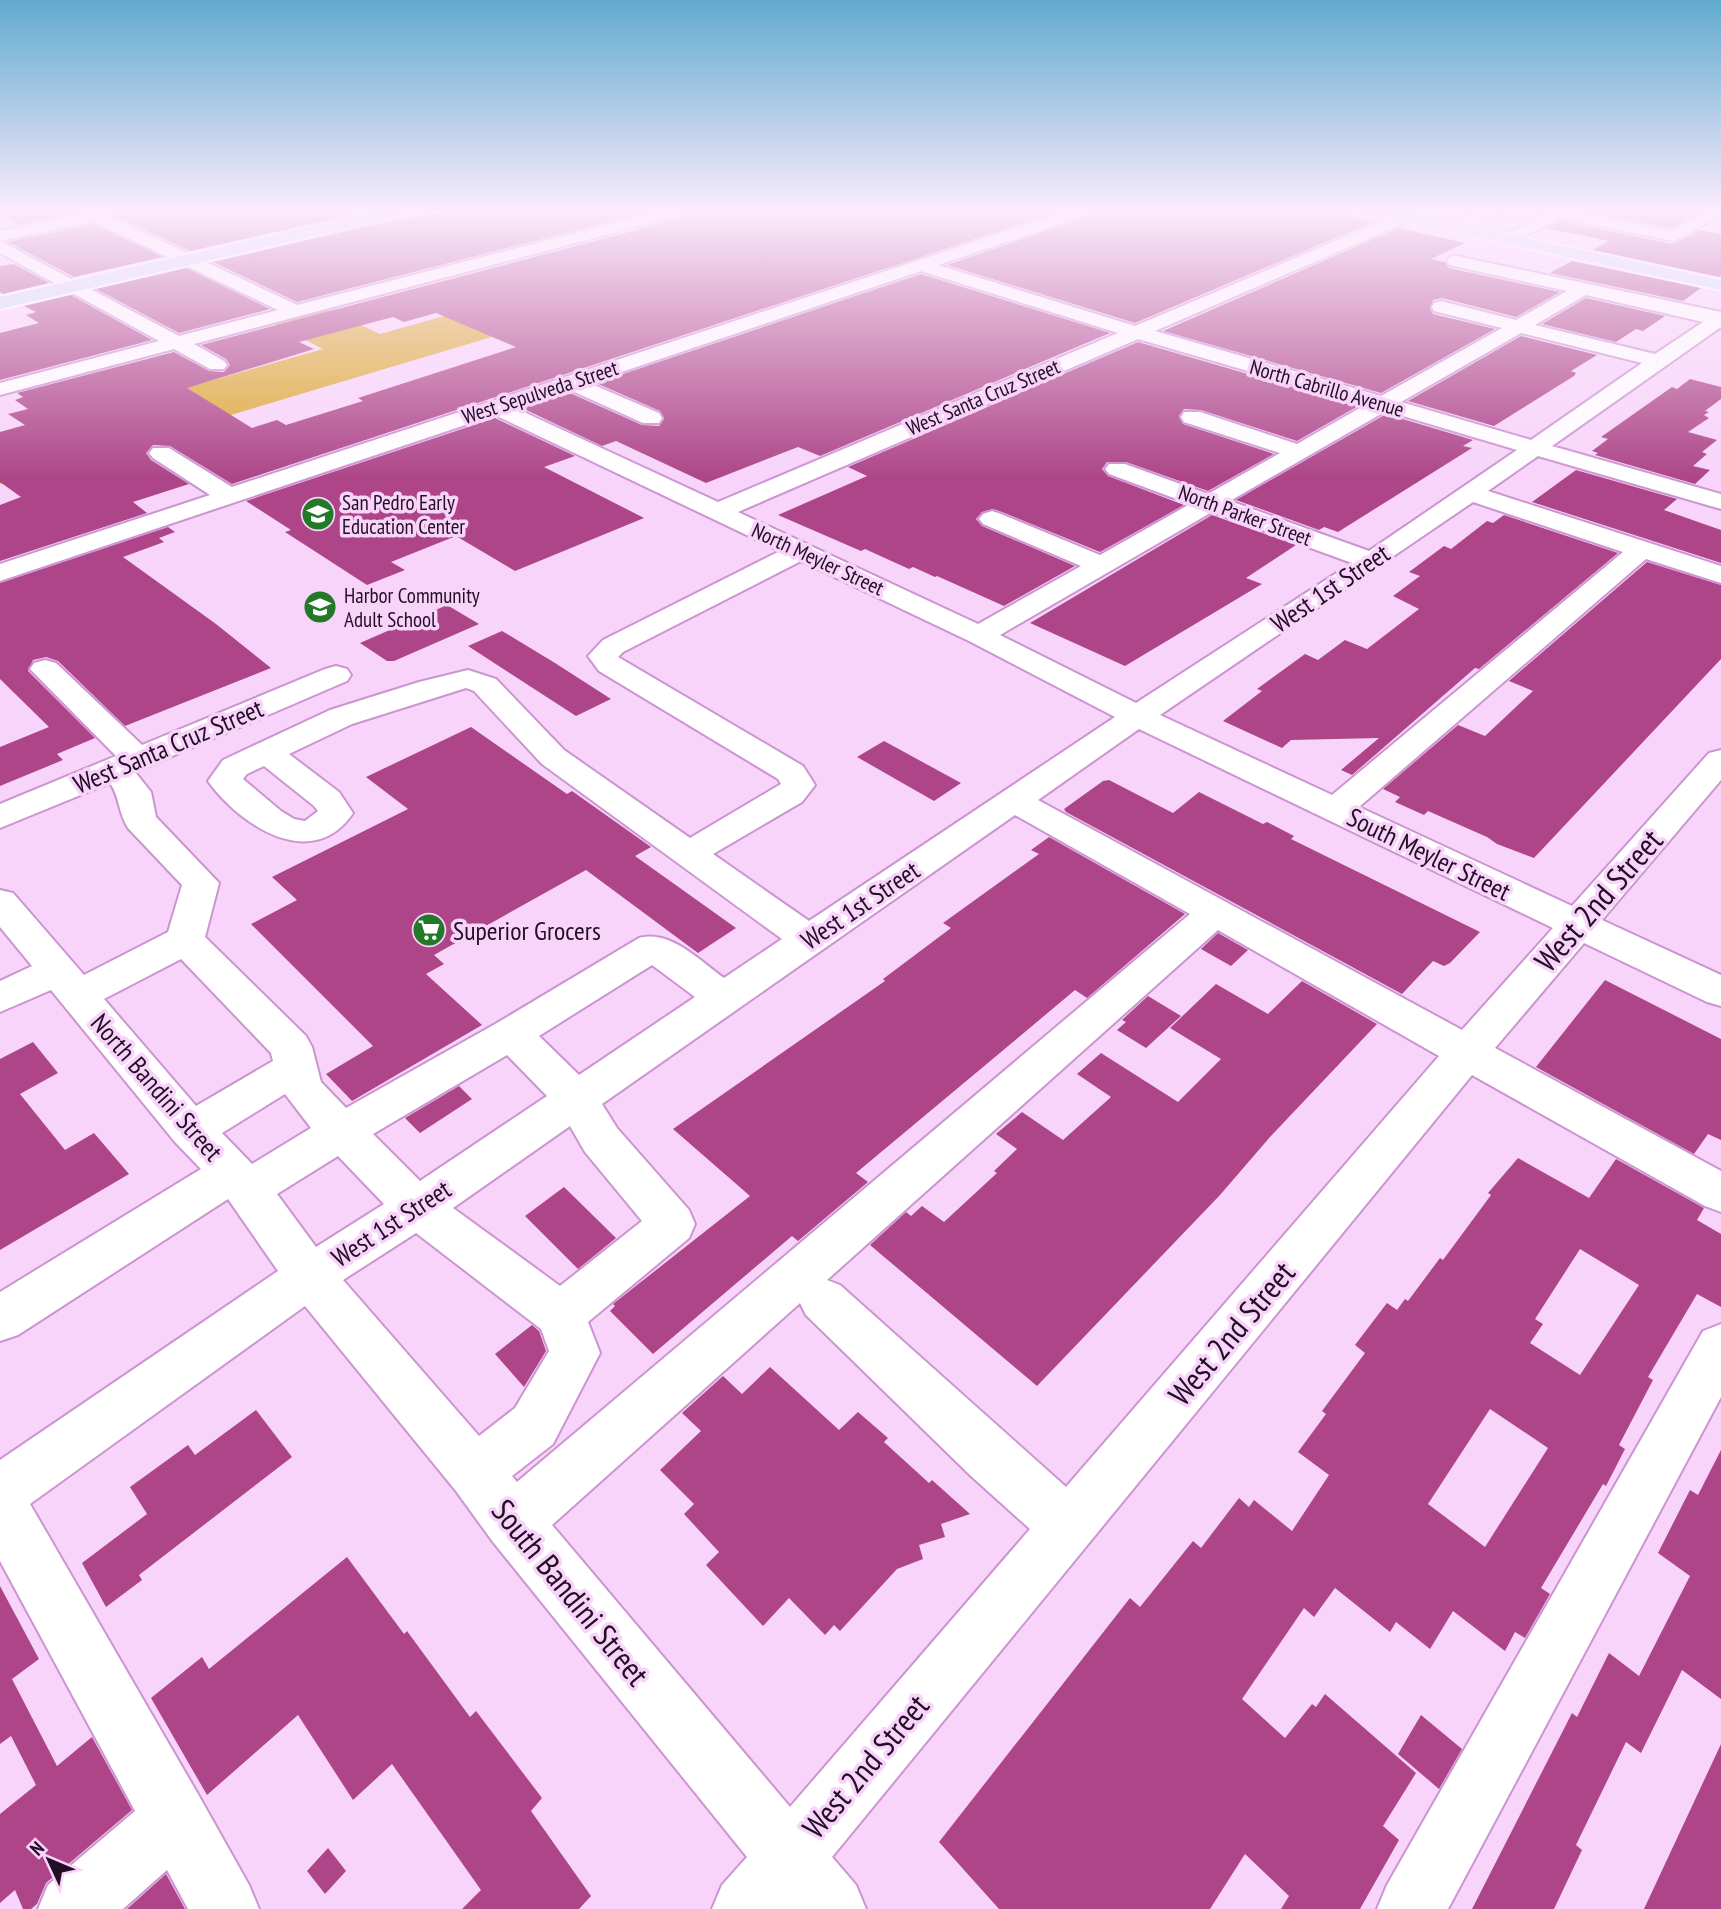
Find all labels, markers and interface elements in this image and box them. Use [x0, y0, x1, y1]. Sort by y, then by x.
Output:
street label: West Santa Cruz Street [902, 352, 1064, 441]
street label: North Cabrillo Avenue [1247, 353, 1407, 423]
street label: West Sepulveda Street [459, 354, 622, 430]
street label: North Parker Street [1175, 478, 1315, 552]
place label: San Pedro Early Education Center [342, 489, 465, 540]
school or university icon: San Pedro Early Education Center [299, 495, 337, 533]
street label: North Meyler Street [748, 517, 889, 602]
street label: West 1st Street [1265, 536, 1395, 640]
place label: Harbor Community Adult School [344, 582, 480, 633]
school or university icon: Harbor Community Adult School [301, 588, 339, 626]
street label: West Santa Cruz Street [68, 691, 268, 801]
street label: South Meyler Street [1342, 800, 1516, 908]
street label: West 2nd Street [1525, 820, 1671, 980]
street label: West 1st Street [795, 853, 925, 957]
supermarket icon: Superior Grocers [410, 911, 448, 949]
place label: Superior Grocers [453, 914, 601, 947]
street label: North Bandini Street [84, 1007, 230, 1167]
street label: West 1st Street [325, 1172, 457, 1274]
street label: West 2nd Street [1159, 1252, 1304, 1414]
street label: South Bandini Street [483, 1490, 659, 1694]
street label: West 2nd Street [793, 1685, 938, 1847]
north arrow [14, 1825, 84, 1895]
text: N [25, 1836, 49, 1860]

